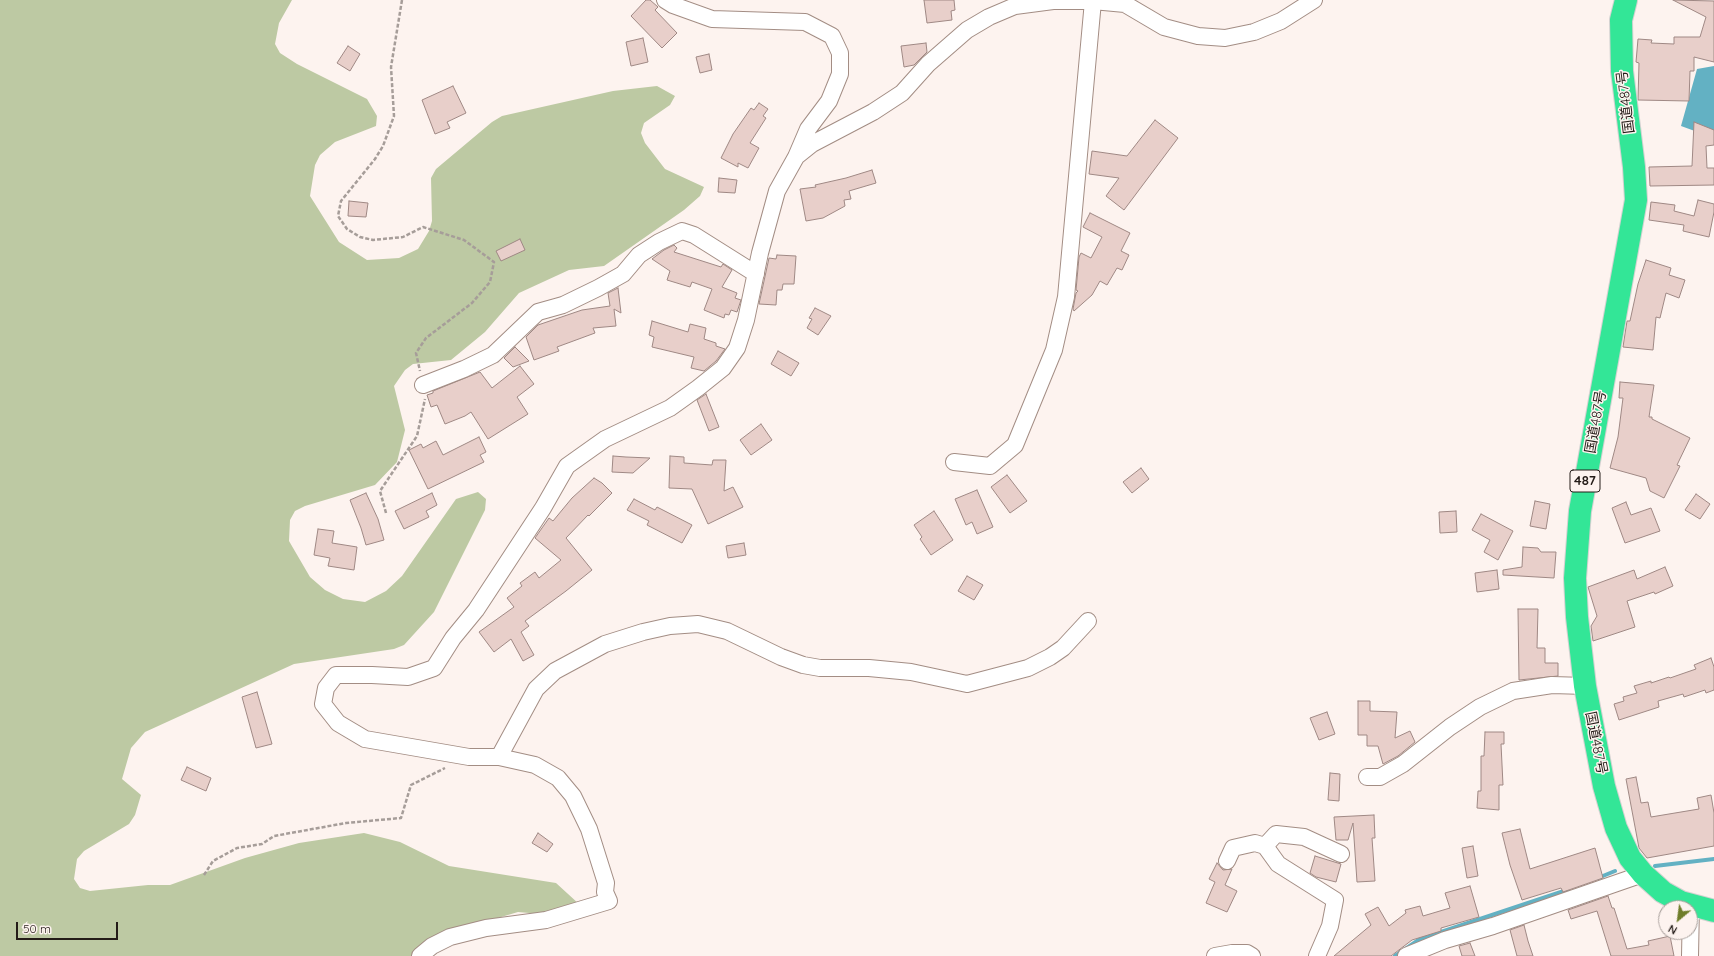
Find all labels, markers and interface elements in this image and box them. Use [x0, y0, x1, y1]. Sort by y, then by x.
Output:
street label: 国道487号 [1614, 69, 1638, 135]
street label: 国道487号 [1582, 389, 1610, 455]
road number: 487 [1570, 470, 1600, 492]
street label: 国道487号 [1582, 710, 1610, 776]
north arrow [1658, 900, 1698, 940]
scale bar [18, 914, 120, 940]
text: 50 m [23, 921, 51, 936]
text: N [1666, 922, 1680, 938]

